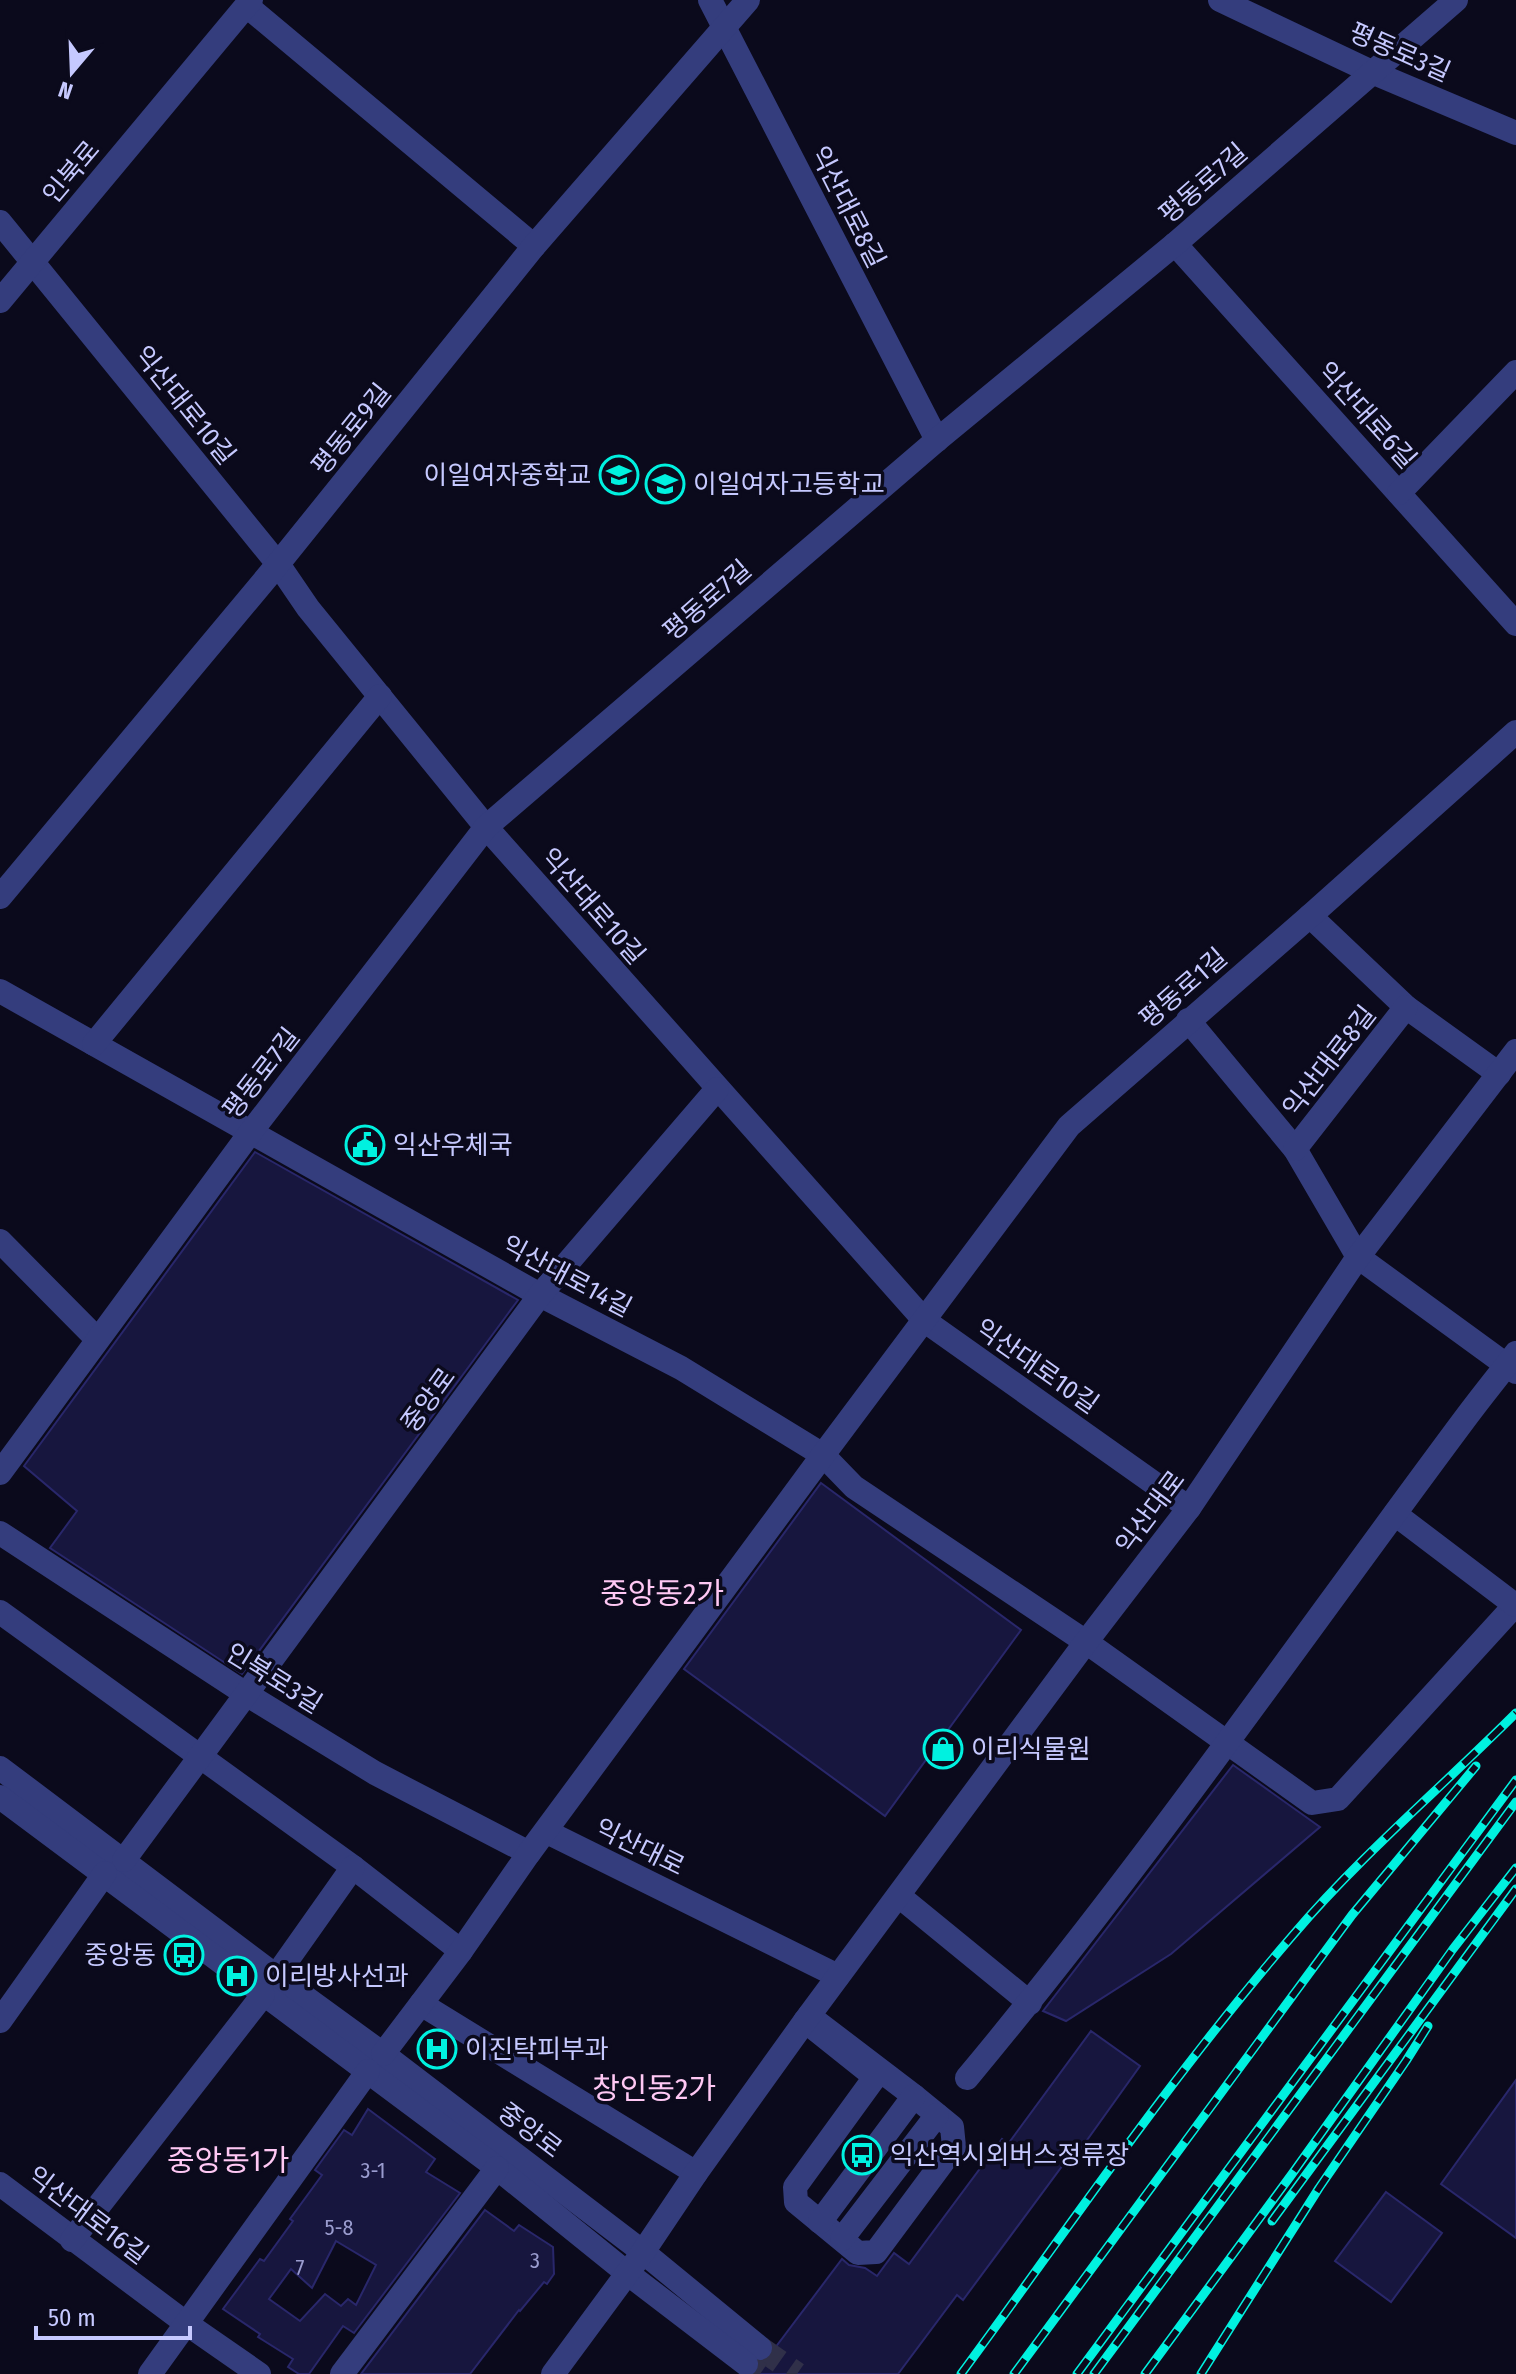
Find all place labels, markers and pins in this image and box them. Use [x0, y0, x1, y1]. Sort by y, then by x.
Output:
school or university icon: 이일여자중학교 [598, 454, 640, 496]
place label: 이일여자중학교 [424, 460, 591, 491]
school or university icon: 이일여자고등학교 [644, 463, 686, 505]
place label: 이일여자고등학교 [693, 469, 884, 500]
public building icon: 익산우체국 [344, 1124, 386, 1166]
place label: 익산우체국 [393, 1130, 513, 1161]
shop icon: 이리식물원 [922, 1728, 964, 1770]
place label: 이리식물원 [971, 1734, 1091, 1765]
bus stop icon: 중앙동 [163, 1934, 205, 1976]
place label: 중앙동 [84, 1940, 156, 1971]
hospital icon: 이리방사선과 [216, 1955, 258, 1997]
place label: 이리방사선과 [265, 1961, 409, 1992]
hospital icon: 이진탁피부과 [416, 2028, 458, 2070]
place label: 이진탁피부과 [465, 2034, 609, 2065]
bus stop icon: 익산역시외버스정류장 [841, 2134, 883, 2176]
place label: 익산역시외버스정류장 [890, 2140, 1129, 2171]

